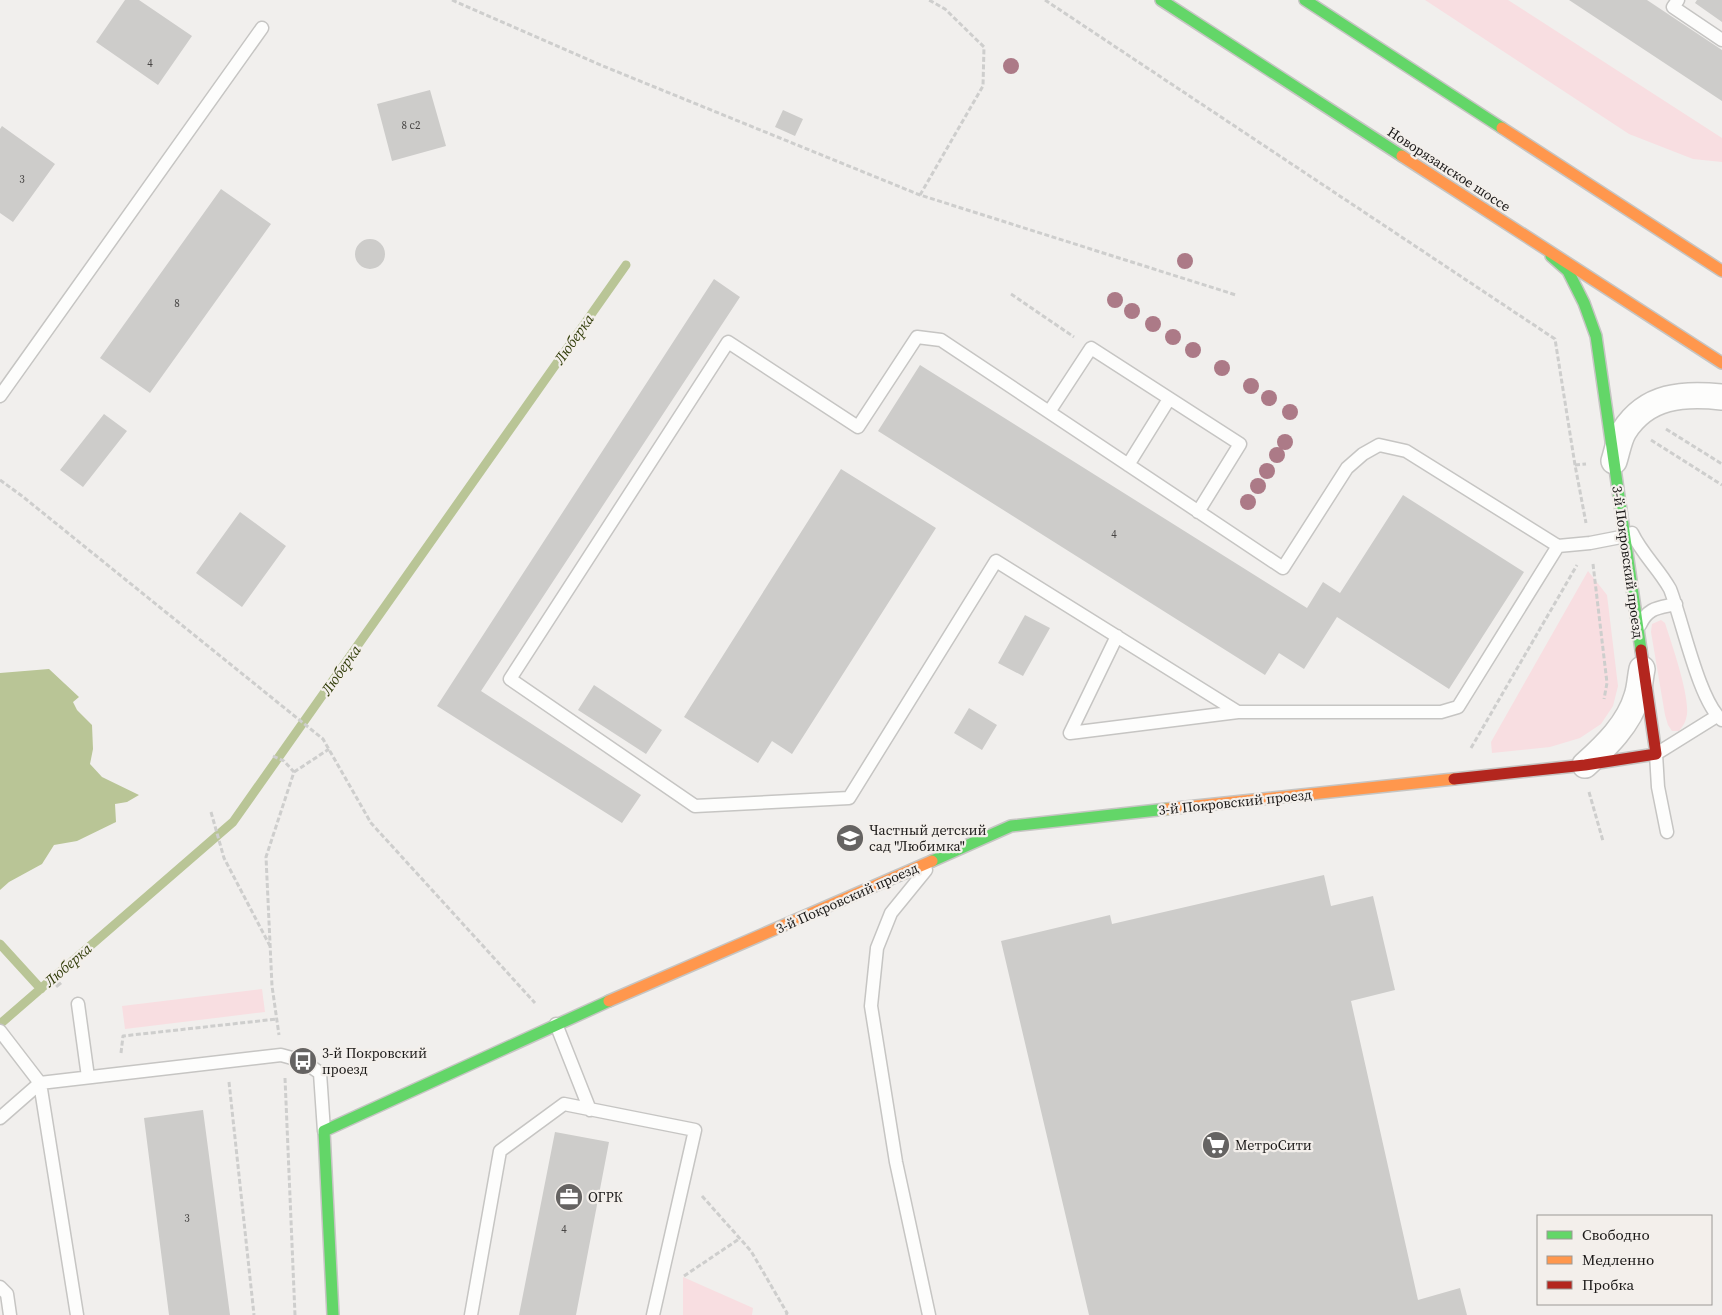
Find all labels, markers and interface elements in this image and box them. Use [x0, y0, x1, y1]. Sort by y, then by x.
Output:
house number: 4 [147, 56, 153, 71]
house number: 8 с2 [402, 118, 421, 133]
street label: Новорязанское шоссе [1383, 122, 1515, 216]
house number: 3 [19, 172, 25, 187]
house number: 8 [174, 296, 180, 311]
water label: Люберка [548, 309, 599, 369]
street label: 3-й Покровский проезд [1607, 484, 1649, 640]
house number: 4 [1111, 527, 1117, 542]
water label: Люберка [315, 640, 366, 700]
street label: 3-й Покровский проезд [1157, 784, 1313, 820]
place label: Частный детский сад "Любимка" [869, 820, 987, 856]
school or university icon: Частный детский сад "Любимка" [835, 823, 865, 853]
street label: 3-й Покровский проезд [773, 858, 921, 938]
water label: Люберка [39, 938, 96, 992]
place label: 3-й Покровский проезд [322, 1043, 427, 1079]
bus stop icon: 3-й Покровский проезд [288, 1046, 318, 1076]
supermarket icon: МетроСити [1201, 1130, 1231, 1160]
place label: МетроСити [1235, 1135, 1312, 1155]
office icon: ОГРК [554, 1182, 584, 1212]
place label: ОГРК [588, 1187, 624, 1207]
house number: 3 [184, 1211, 190, 1226]
legend [1537, 1215, 1712, 1305]
house number: 4 [561, 1222, 567, 1237]
text: Свободно [1582, 1224, 1650, 1245]
text: Медленно [1582, 1249, 1654, 1270]
text: Пробка [1582, 1274, 1634, 1295]

